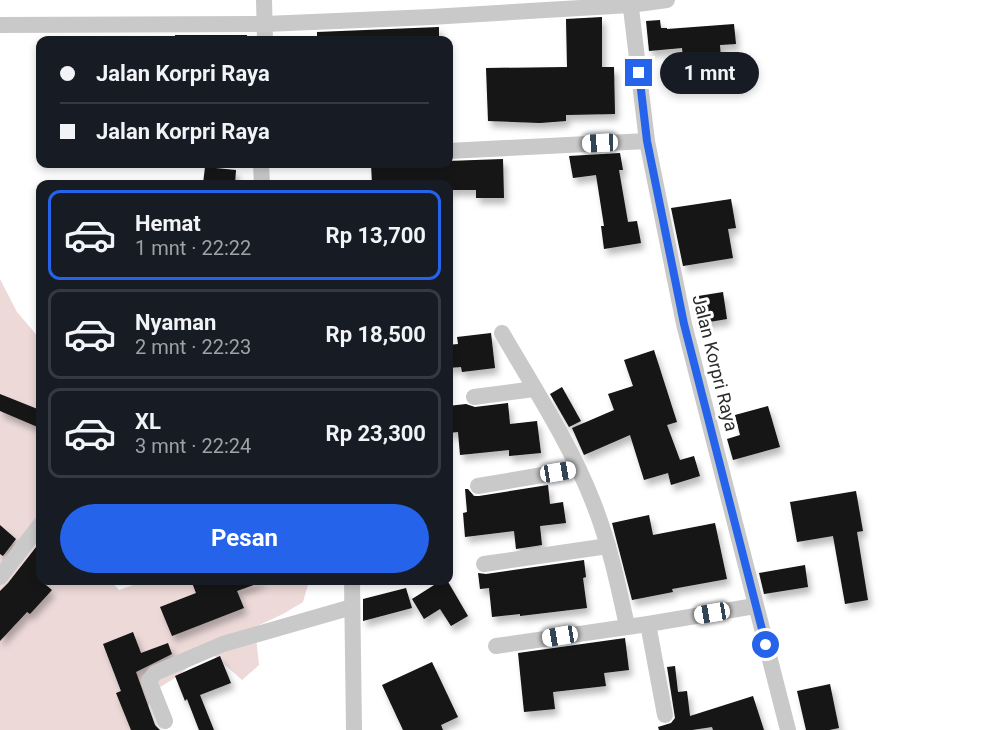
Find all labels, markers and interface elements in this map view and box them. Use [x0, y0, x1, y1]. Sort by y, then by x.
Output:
callout: 1 mnt [660, 52, 759, 94]
route end [625, 59, 652, 86]
text: Jalan Korpri Raya [96, 61, 270, 86]
text: 1 mnt [684, 61, 735, 85]
text: Jalan Korpri Raya [96, 119, 270, 144]
car [582, 133, 618, 153]
icon: car [63, 208, 117, 262]
text: Hemat [135, 211, 201, 236]
text: Rp 13,700 [326, 223, 426, 248]
text: 1 mnt · 22:22 [135, 236, 251, 260]
street label: Jalan Korpri Raya [688, 293, 743, 433]
icon: car [63, 307, 117, 361]
text: Nyaman [135, 310, 216, 335]
text: Rp 18,500 [326, 322, 426, 347]
text: 2 mnt · 22:23 [135, 335, 251, 359]
icon: car [63, 406, 117, 460]
text: XL [135, 409, 161, 434]
text: Rp 23,300 [326, 421, 426, 446]
text: 3 mnt · 22:24 [135, 434, 251, 458]
car [539, 460, 577, 484]
button: Pesan [60, 504, 429, 573]
car [693, 601, 731, 625]
car [541, 624, 579, 648]
route start [752, 631, 779, 658]

